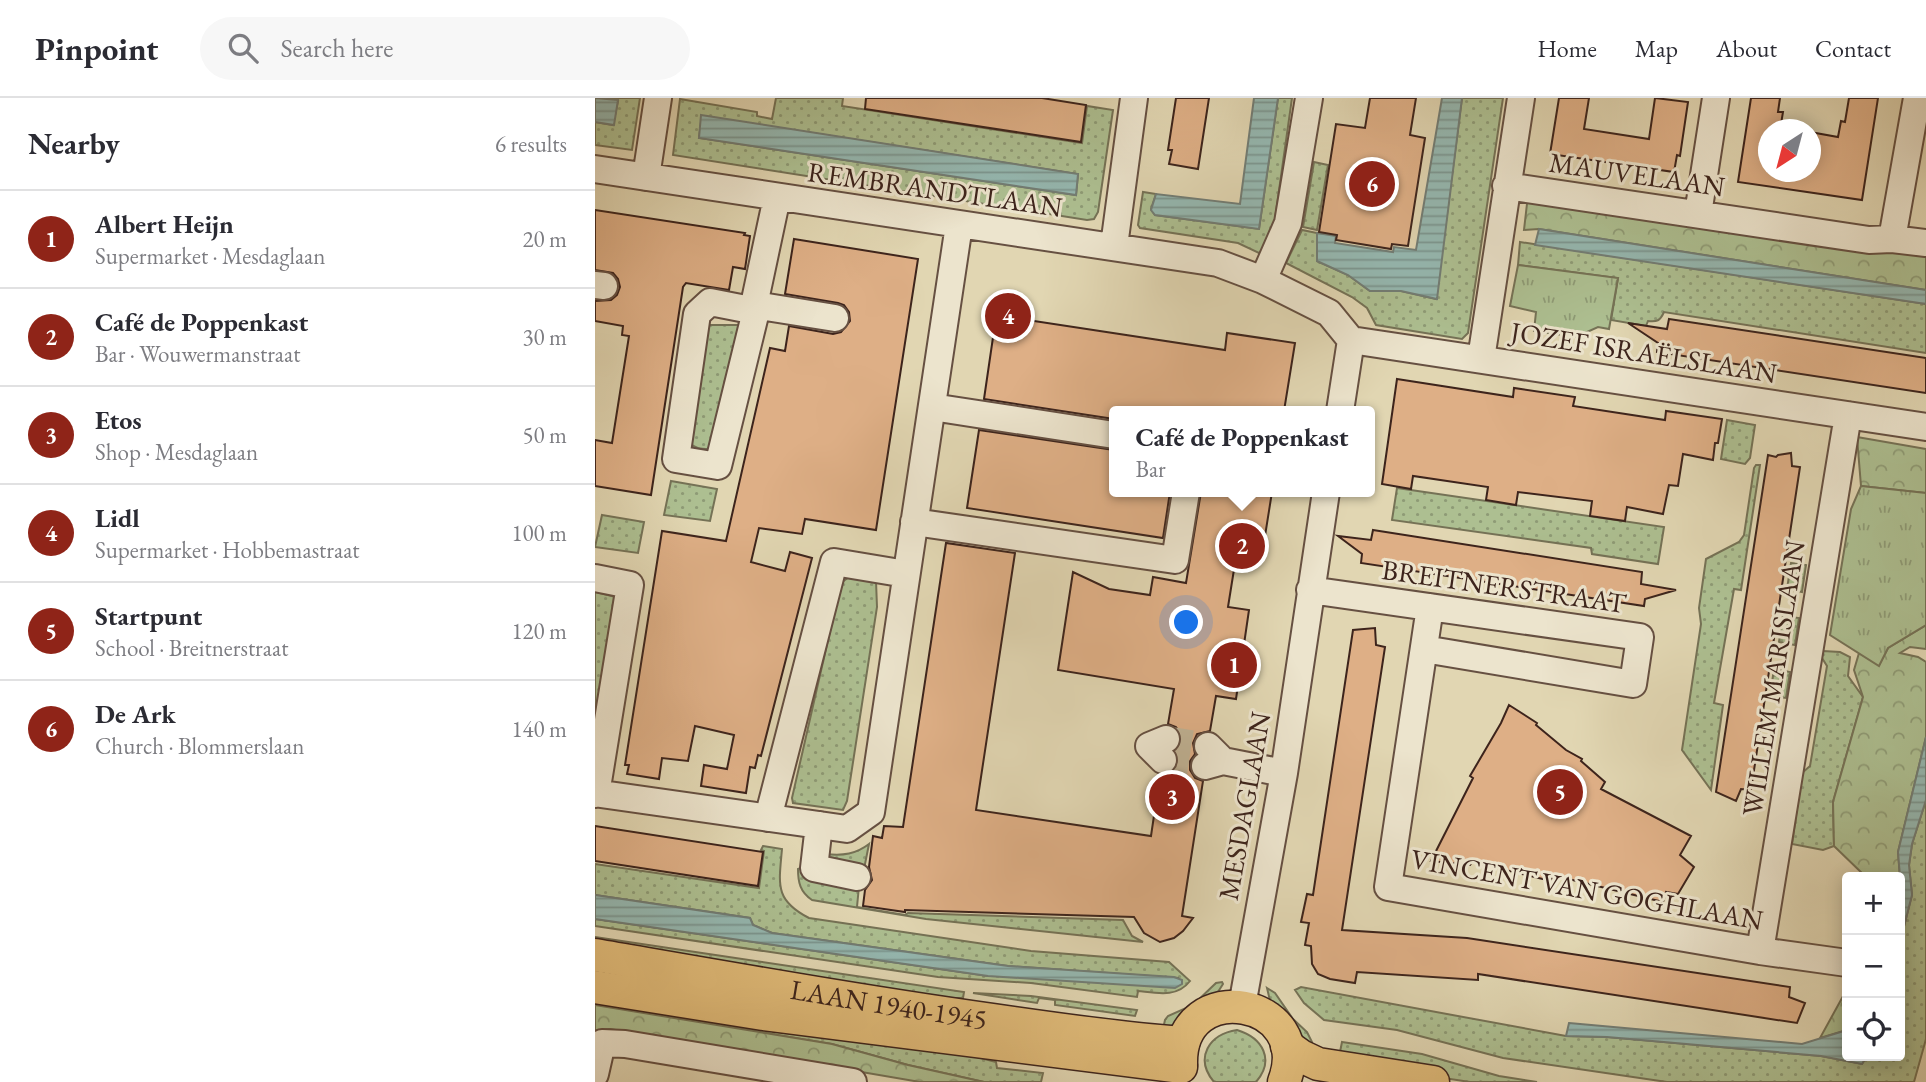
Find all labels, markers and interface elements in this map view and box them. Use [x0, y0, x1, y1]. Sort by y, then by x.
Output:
search box [200, 17, 690, 80]
text: Pinpoint [35, 27, 158, 70]
icon: search [224, 29, 262, 67]
text: Search here [280, 31, 393, 65]
text: Home [1537, 33, 1597, 64]
text: Map [1635, 33, 1678, 64]
text: About [1716, 33, 1777, 64]
text: Contact [1815, 33, 1891, 64]
north arrow [1758, 119, 1821, 182]
text: Nearby [28, 124, 120, 163]
text: 6 results [495, 129, 567, 159]
street label: MAUVELAAN [1547, 144, 1727, 204]
street label: REMBRANDTLAAN [805, 153, 1065, 225]
pin: 6 [1349, 158, 1395, 210]
text: Albert Heijn [95, 207, 234, 241]
text: 1 [45, 224, 57, 254]
text: 20 m [522, 224, 567, 254]
text: Supermarket · Mesdaglaan [95, 241, 325, 271]
pin: 4 [985, 290, 1031, 342]
text: Café de Poppenkast [95, 305, 308, 339]
street label: JOZEF ISRAËLSLAAN [1506, 313, 1780, 391]
text: 2 [45, 322, 57, 352]
text: 30 m [522, 322, 567, 352]
text: Bar · Wouwermanstraat [95, 339, 300, 369]
text: Etos [95, 403, 142, 437]
popup [1109, 406, 1375, 497]
text: 3 [45, 420, 57, 450]
text: 50 m [522, 420, 567, 450]
text: Café de Poppenkast [1135, 420, 1349, 454]
text: Shop · Mesdaglaan [95, 437, 258, 467]
text: Bar [1135, 454, 1166, 484]
text: Lidl [95, 501, 140, 535]
text: 4 [45, 518, 57, 548]
text: 100 m [511, 518, 567, 548]
pin: 2 [1219, 520, 1265, 572]
text: Supermarket · Hobbemastraat [95, 535, 360, 565]
street label: WILLEM MARISLAAN [1733, 537, 1813, 819]
street label: BREITNERSTRAAT [1380, 551, 1629, 621]
text: Startpunt [95, 599, 202, 633]
your location [1169, 605, 1203, 639]
text: 5 [45, 616, 57, 646]
text: 120 m [511, 616, 567, 646]
text: School · Breitnerstraat [95, 633, 288, 663]
pin: 1 [1211, 639, 1257, 691]
text: De Ark [95, 697, 176, 731]
street label: MESDAGLAAN [1210, 709, 1278, 903]
text: 6 [45, 714, 57, 744]
text: 140 m [511, 714, 567, 744]
text: Church · Blommerslaan [95, 731, 304, 761]
pin: 5 [1537, 766, 1583, 818]
pin: 3 [1149, 771, 1195, 823]
street label: VINCENT VAN GOGHLAAN [1408, 840, 1766, 938]
map controls [1842, 872, 1905, 1061]
button: + [1842, 872, 1905, 935]
button: − [1842, 935, 1905, 998]
street label: LAAN 1940-1945 [788, 971, 989, 1037]
button: locate [1842, 998, 1905, 1061]

